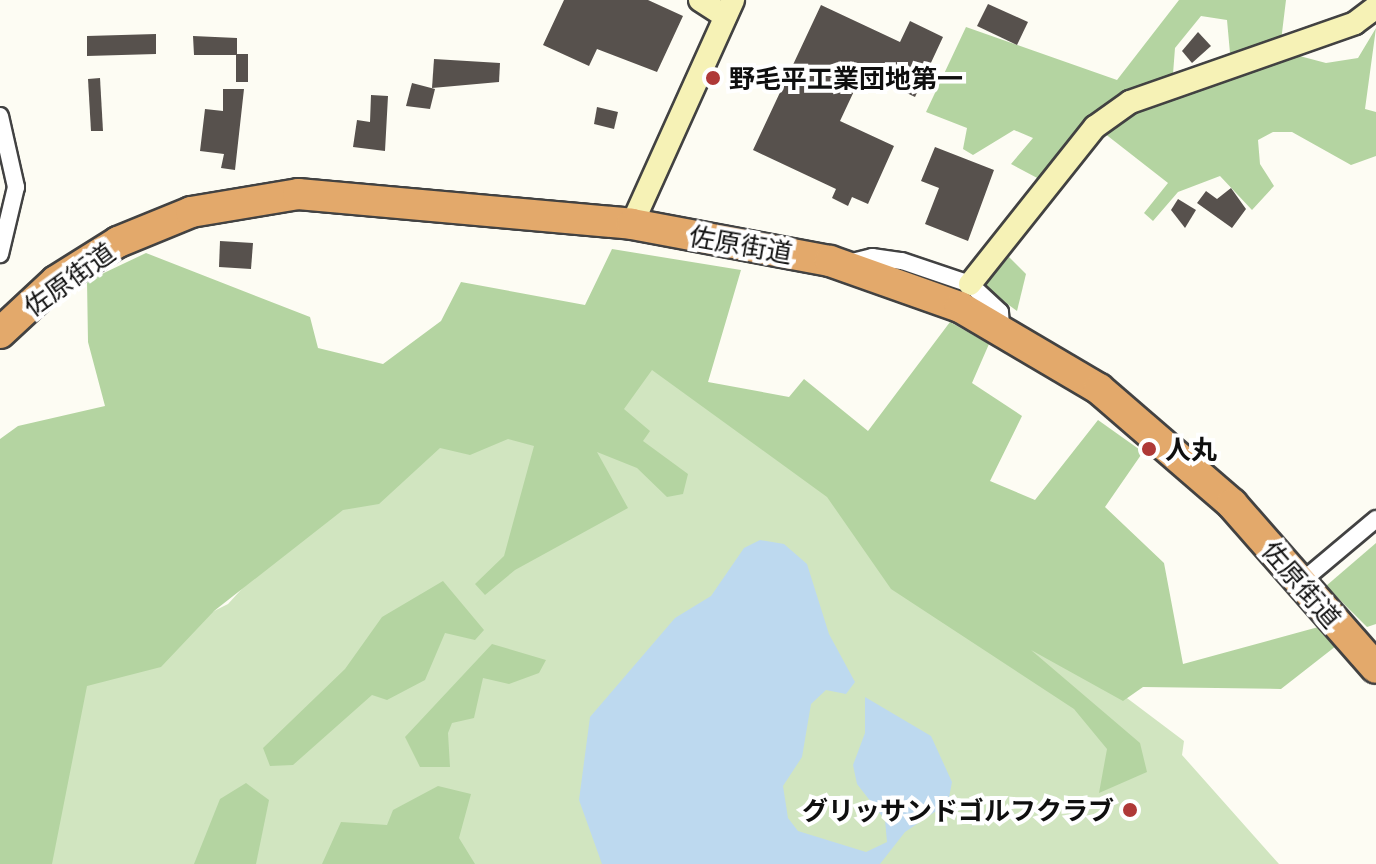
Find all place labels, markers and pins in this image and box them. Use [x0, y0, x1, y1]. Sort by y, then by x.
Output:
place label: 野毛平工業団地第一 [729, 62, 963, 94]
marker: 野毛平工業団地第一 [704, 69, 722, 87]
place label: 人丸 [1165, 433, 1217, 465]
marker: 人丸 [1140, 440, 1158, 458]
place label: グリッサンドゴルフクラブ [802, 794, 1114, 826]
marker: グリッサンドゴルフクラブ [1121, 801, 1139, 819]

